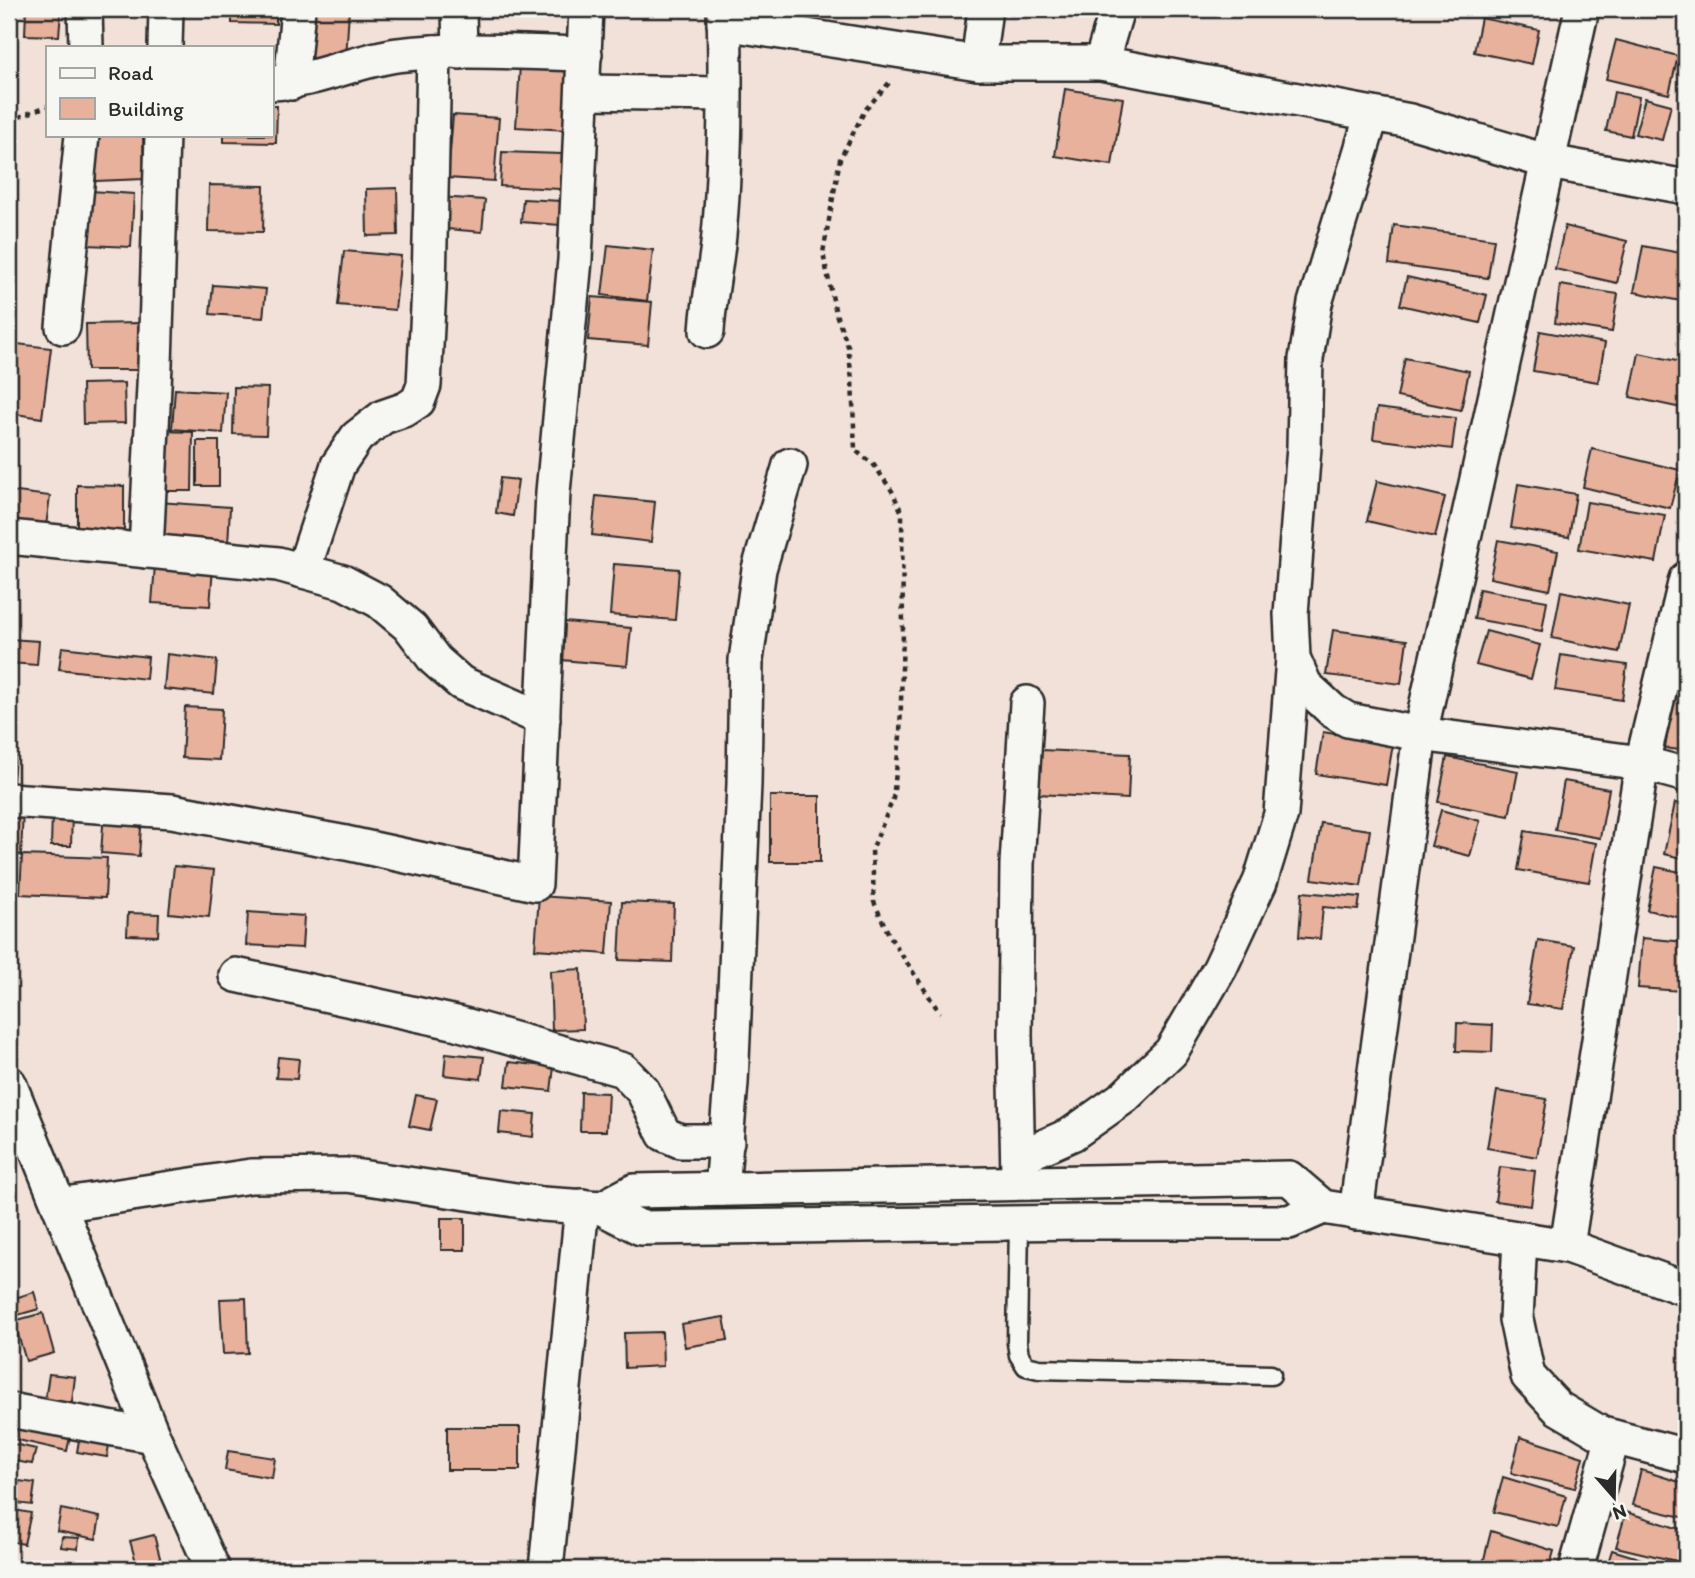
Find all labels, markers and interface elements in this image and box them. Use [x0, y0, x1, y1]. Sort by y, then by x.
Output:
legend [46, 46, 273, 136]
text: Road [108, 60, 154, 85]
text: Building [108, 96, 184, 121]
north arrow [1580, 1462, 1650, 1532]
text: N [1610, 1500, 1630, 1526]

